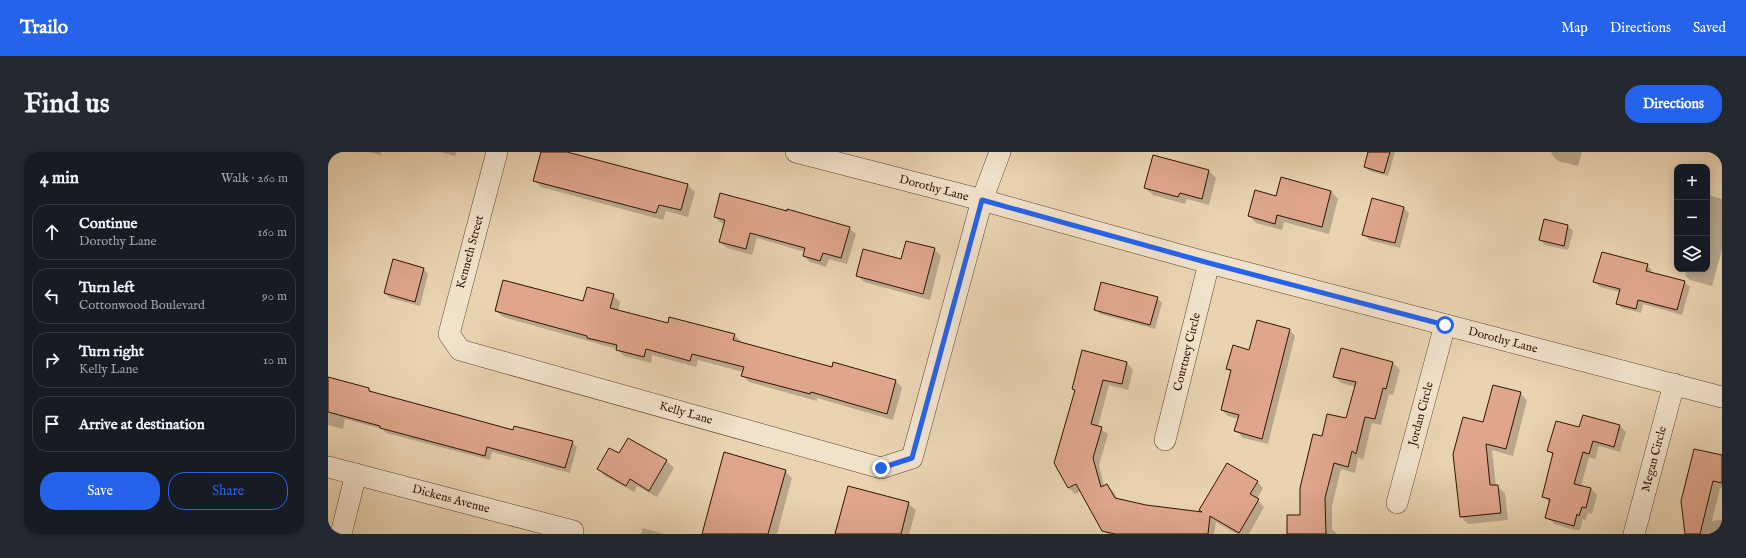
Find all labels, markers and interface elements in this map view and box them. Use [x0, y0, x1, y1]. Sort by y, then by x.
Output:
text: Trailo [20, 16, 68, 40]
text: Map [1561, 19, 1588, 37]
text: Directions [1610, 19, 1671, 37]
text: Saved [1693, 19, 1726, 37]
button: Directions [1625, 85, 1722, 123]
text: Find us [24, 87, 110, 122]
map controls [1674, 164, 1710, 272]
button: + [1674, 164, 1710, 200]
text: 4 min [40, 168, 79, 189]
text: Walk · 260 m [221, 170, 288, 187]
street label: Dorothy Lane [898, 172, 971, 205]
button: − [1674, 200, 1710, 236]
text: Continue [79, 214, 137, 233]
street label: Kenneth Street [453, 214, 487, 290]
icon: ahead [41, 221, 63, 243]
text: 160 m [257, 224, 287, 241]
text: Dorothy Lane [79, 233, 156, 250]
button: layers [1674, 236, 1710, 272]
text: Turn left [79, 278, 135, 297]
icon: left [41, 285, 63, 307]
text: 90 m [262, 288, 287, 305]
text: Cottonwood Boulevard [79, 297, 205, 314]
street label: Courtney Circle [1170, 311, 1204, 393]
route start [1436, 316, 1454, 334]
street label: Dorothy Lane [1467, 324, 1540, 357]
text: Turn right [79, 342, 144, 361]
icon: right [41, 349, 63, 371]
text: 10 m [263, 352, 287, 369]
text: Kelly Lane [79, 361, 138, 378]
street label: Jordan Circle [1405, 380, 1438, 450]
street label: Kelly Lane [658, 398, 715, 428]
icon: arrive [41, 413, 63, 435]
text: Arrive at destination [79, 415, 205, 434]
street label: Megan Circle [1638, 424, 1670, 494]
route end [872, 459, 890, 477]
button: Save [40, 472, 160, 510]
button: Share [168, 472, 288, 510]
street label: Dickens Avenue [411, 481, 492, 517]

